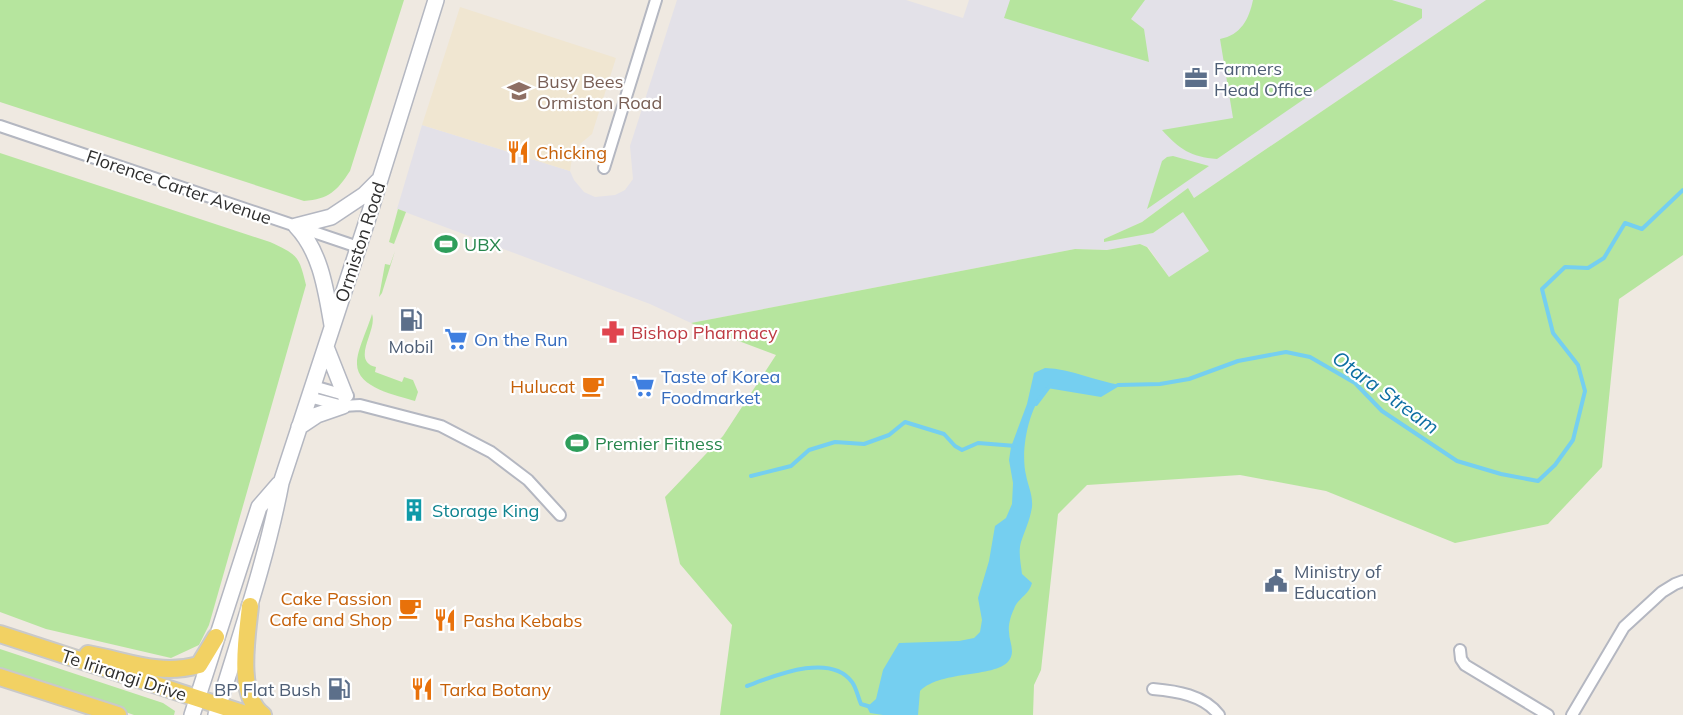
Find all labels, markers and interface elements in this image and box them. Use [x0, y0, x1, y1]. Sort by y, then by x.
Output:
place label: Farmers Head Office [1214, 57, 1312, 101]
office icon: Farmers Head Office [1183, 65, 1209, 91]
place label: Busy Bees Ormiston Road [537, 70, 662, 114]
school or university icon: Busy Bees Ormiston Road [506, 78, 532, 104]
restaurant icon: Chicking [505, 139, 531, 165]
place label: Chicking [536, 141, 607, 164]
street label: Florence Carter Avenue [83, 144, 275, 230]
street label: Ormiston Road [330, 179, 390, 305]
sports icon: UBX [433, 231, 459, 257]
place label: UBX [464, 233, 501, 256]
fuel station icon: Mobil [398, 307, 424, 333]
pharmacy icon: Bishop Pharmacy [600, 319, 626, 345]
place label: Bishop Pharmacy [631, 321, 778, 344]
supermarket icon: On the Run [443, 326, 469, 352]
place label: On the Run [474, 328, 568, 351]
place label: Mobil [388, 335, 434, 358]
water label: Otara Stream [1328, 345, 1444, 439]
place label: Taste of Korea Foodmarket [661, 365, 780, 409]
cafe icon: Hulucat [580, 373, 606, 399]
supermarket icon: Taste of Korea Foodmarket [630, 373, 656, 399]
place label: Hulucat [510, 375, 575, 398]
sports icon: Premier Fitness [564, 430, 590, 456]
place label: Premier Fitness [595, 432, 723, 455]
building icon: Storage King [401, 497, 427, 523]
place label: Storage King [432, 499, 539, 522]
place label: Ministry of Education [1294, 560, 1382, 604]
public building icon: Ministry of Education [1263, 568, 1289, 594]
place label: Cake Passion Cafe and Shop [269, 587, 392, 631]
cafe icon: Cake Passion Cafe and Shop [397, 595, 423, 621]
restaurant icon: Pasha Kebabs [432, 607, 458, 633]
place label: Pasha Kebabs [463, 609, 582, 632]
street label: Te Irirangi Drive [58, 644, 190, 706]
fuel station icon: BP Flat Bush [326, 676, 352, 702]
restaurant icon: Tarka Botany [409, 676, 435, 702]
place label: BP Flat Bush [214, 678, 321, 701]
place label: Tarka Botany [440, 678, 551, 701]

